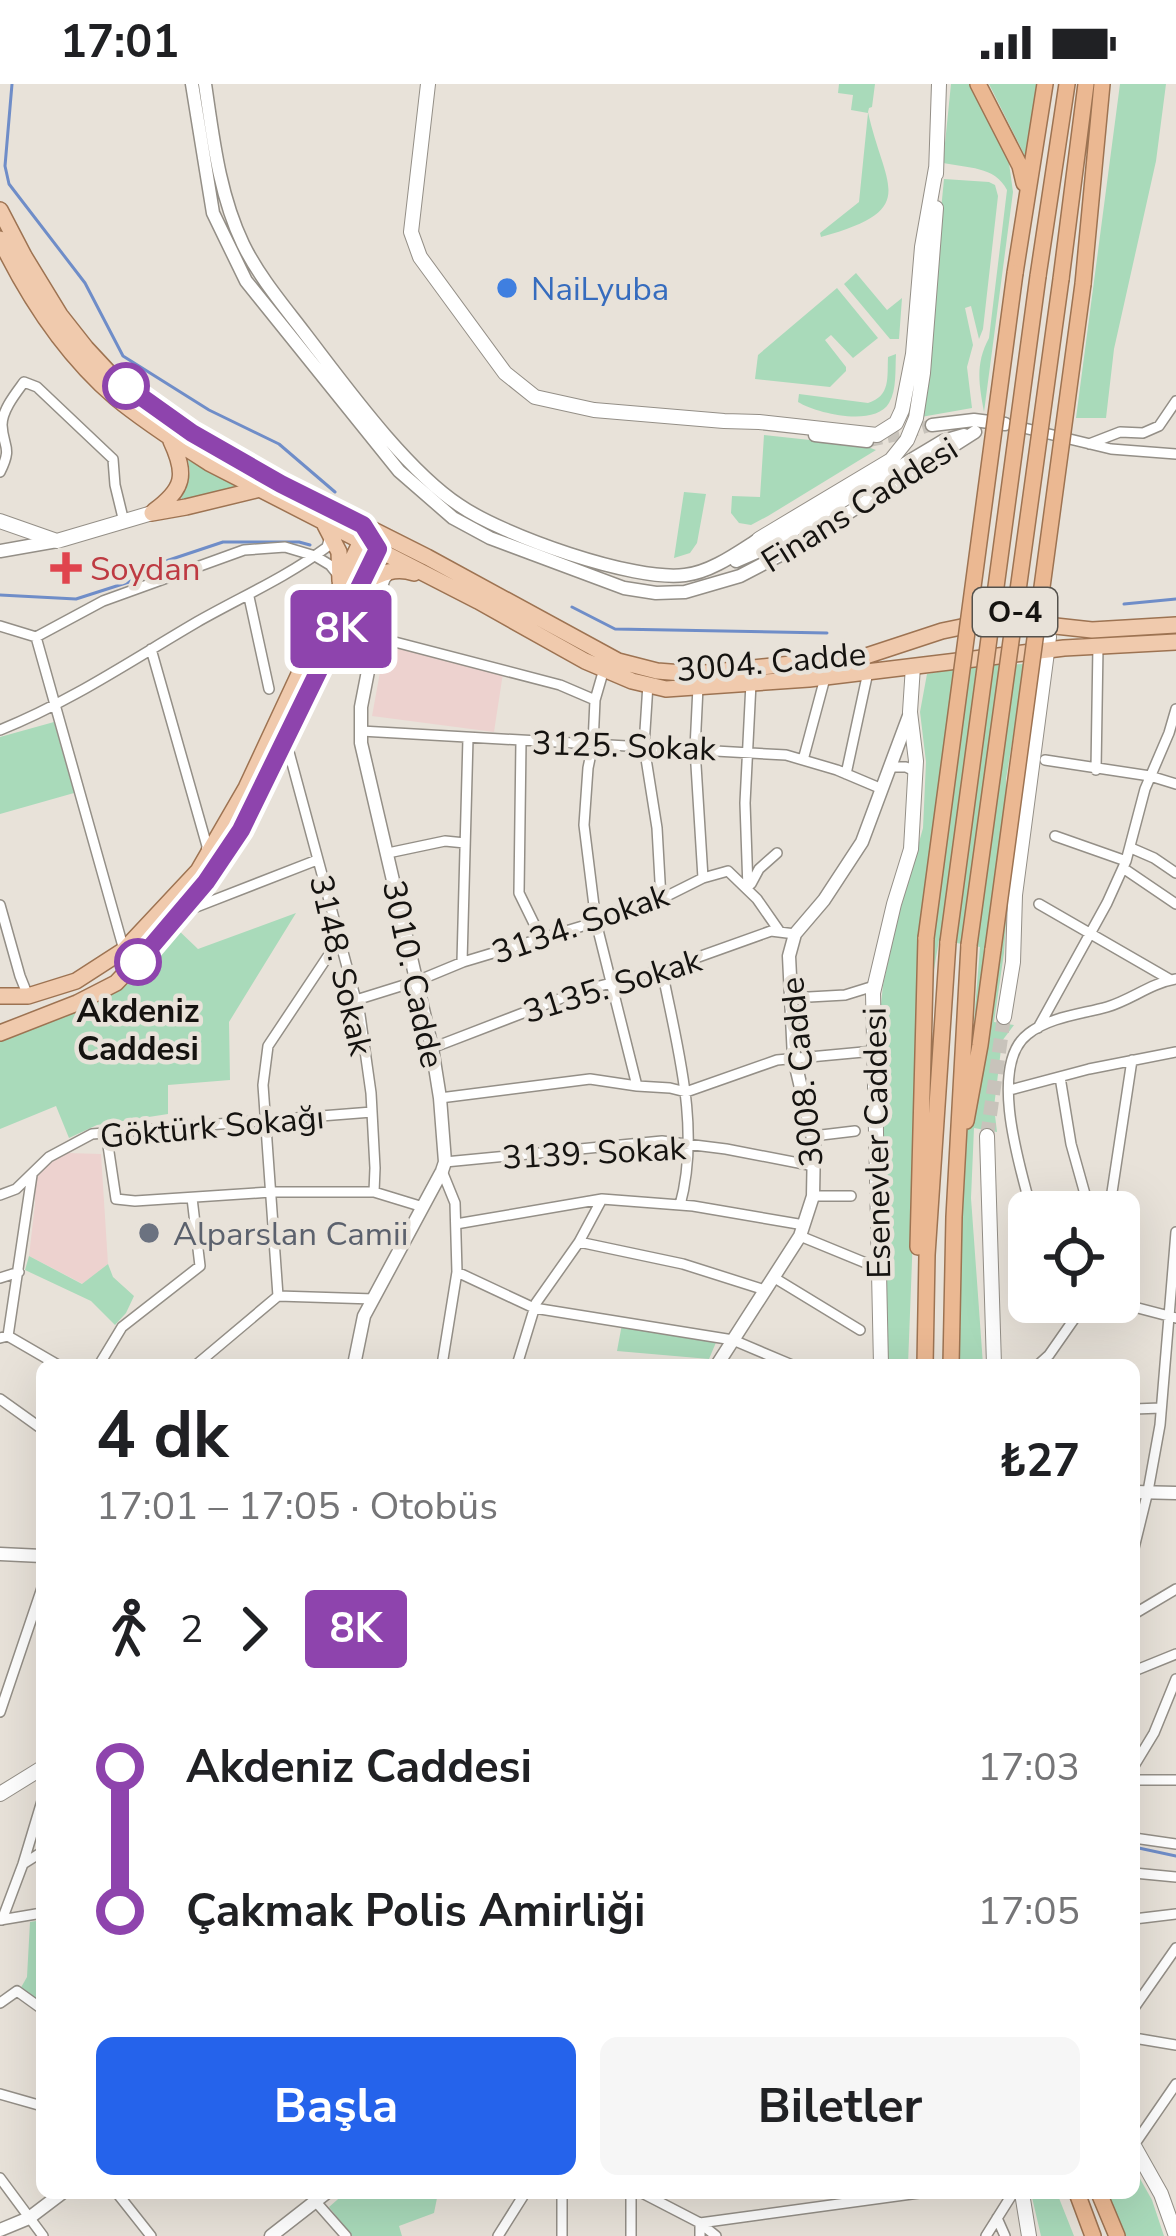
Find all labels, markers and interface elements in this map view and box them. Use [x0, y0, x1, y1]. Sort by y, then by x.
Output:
text: 17:01 [60, 12, 179, 73]
place label: NaiLyuba [531, 267, 669, 312]
marker: NaiLyuba [494, 275, 520, 301]
unlabelled marker [104, 364, 148, 408]
street label: Finans Caddesi [753, 427, 967, 584]
place label: Soydan [90, 547, 201, 592]
marker: Soydan [53, 555, 79, 581]
road number: O-4 [973, 588, 1057, 636]
line badge: 8K [287, 590, 395, 668]
text: 8K [314, 600, 368, 657]
street label: 3004. Cadde [674, 632, 868, 693]
street label: 3125. Sokak [531, 721, 717, 772]
street label: 3148. Sokak [298, 871, 383, 1061]
street label: 3134. Sokak [486, 873, 675, 976]
street label: 3010. Cadde [371, 877, 454, 1072]
street label: 3135. Sokak [518, 938, 708, 1035]
marker: Akdeniz Caddesi [116, 940, 160, 984]
street label: 3008. Cadde [770, 975, 835, 1169]
place label: Akdeniz Caddesi [77, 989, 199, 1072]
street label: Esenevler Caddesi [853, 1007, 902, 1279]
street label: Göktürk Sokağı [98, 1095, 326, 1160]
street label: 3139. Sokak [501, 1126, 688, 1181]
map controls [1008, 1191, 1140, 1323]
button: locate [1008, 1191, 1140, 1323]
place label: Alparslan Camii [173, 1212, 409, 1257]
marker: Alparslan Camii [136, 1220, 162, 1246]
text: 4 dk [96, 1390, 228, 1480]
text: ₺27 [999, 1431, 1080, 1492]
text: 17:01 – 17:05 · Otobüs [96, 1480, 498, 1533]
icon: walk [96, 1596, 162, 1662]
icon: forward [221, 1596, 287, 1662]
text: 8K [329, 1600, 383, 1657]
text: 2 [180, 1603, 203, 1656]
text: Akdeniz Caddesi [186, 1737, 532, 1798]
text: 17:03 [978, 1741, 1080, 1794]
text: Çakmak Polis Amirliği [186, 1881, 645, 1942]
text: 17:05 [978, 1885, 1080, 1938]
button: Başla [96, 2037, 576, 2175]
button: Biletler [600, 2037, 1080, 2175]

